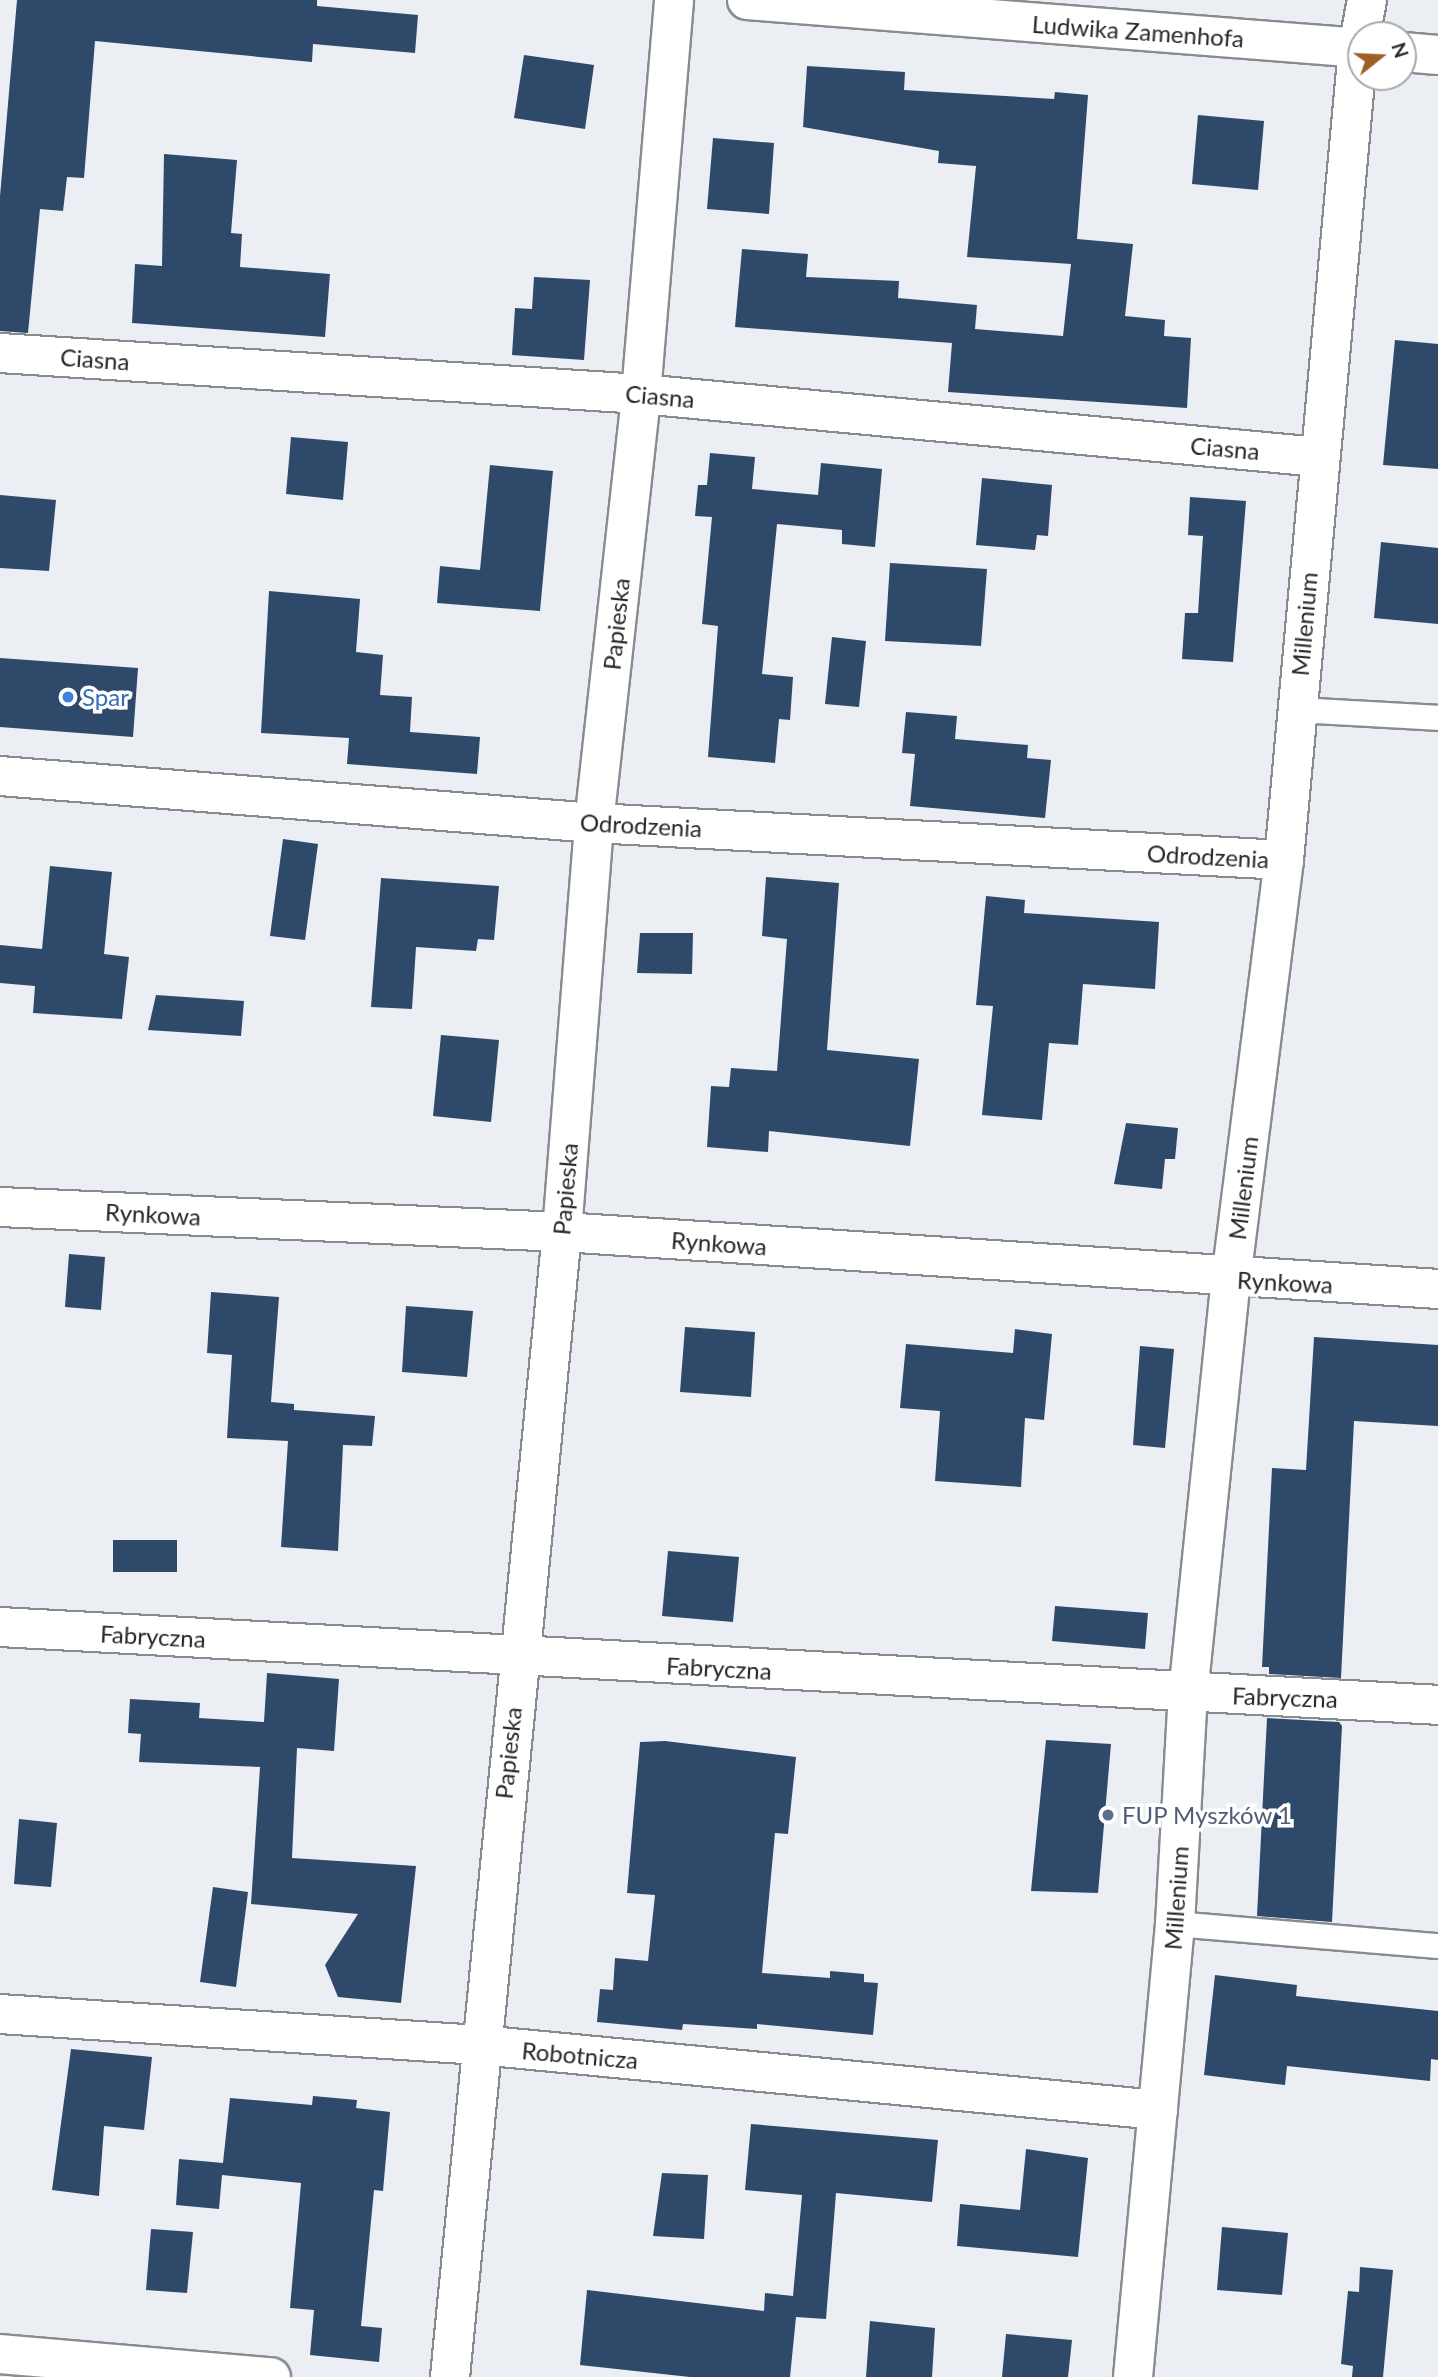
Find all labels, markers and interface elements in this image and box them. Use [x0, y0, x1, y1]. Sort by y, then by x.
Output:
street label: Ludwika Zamenhofa [1031, 9, 1245, 53]
north arrow [1347, 21, 1417, 91]
text: N [1387, 39, 1414, 60]
street label: Ciasna [59, 342, 131, 376]
street label: Ciasna [624, 379, 696, 413]
street label: Ciasna [1189, 431, 1261, 465]
street label: Millenium [1285, 571, 1323, 677]
street label: Papieska [597, 577, 635, 671]
place label: Spar [82, 683, 129, 711]
marker: Spar [60, 689, 76, 705]
street label: Odrodzenia [579, 807, 703, 843]
street label: Odrodzenia [1146, 838, 1270, 874]
street label: Millenium [1222, 1135, 1264, 1241]
street label: Papieska [547, 1142, 583, 1236]
street label: Rynkowa [104, 1197, 202, 1231]
street label: Rynkowa [670, 1225, 768, 1261]
street label: Rynkowa [1236, 1265, 1334, 1299]
street label: Fabryczna [100, 1619, 206, 1653]
street label: Fabryczna [666, 1651, 772, 1685]
street label: Fabryczna [1232, 1681, 1338, 1713]
street label: Papieska [489, 1706, 527, 1800]
place label: FUP Myszków 1 [1122, 1801, 1293, 1829]
marker: FUP Myszków 1 [1100, 1807, 1116, 1823]
street label: Millenium [1158, 1845, 1194, 1951]
street label: Robotnicza [521, 2036, 639, 2074]

